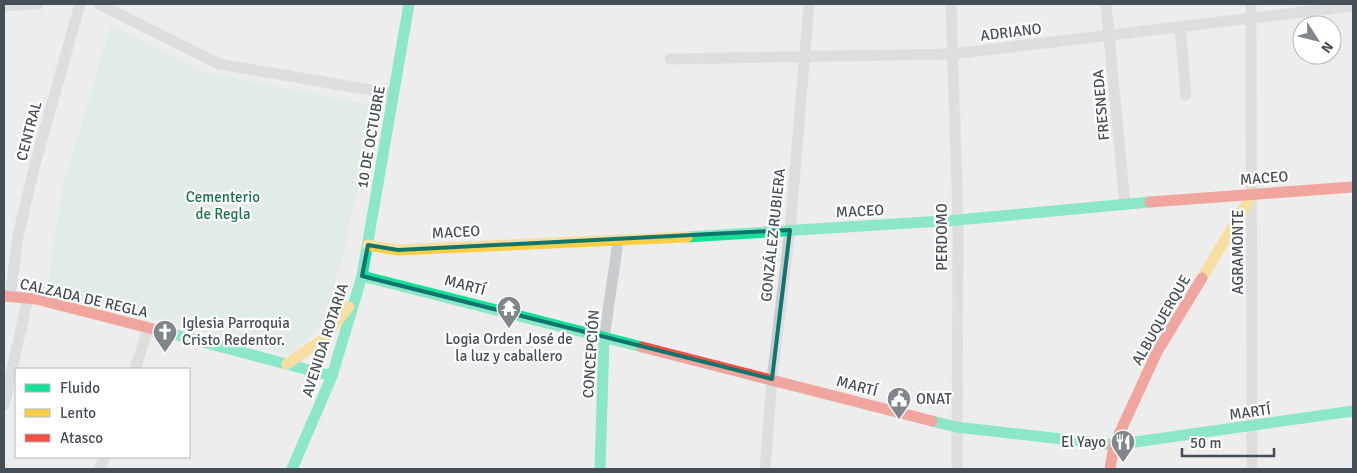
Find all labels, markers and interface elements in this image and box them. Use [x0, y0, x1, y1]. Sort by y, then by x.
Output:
north arrow [1292, 15, 1342, 65]
street label: ADRIANO [979, 19, 1043, 45]
text: N [1317, 38, 1337, 56]
street label: FRESNEDA [1089, 69, 1113, 141]
street label: 10 DE OCTUBRE [353, 84, 389, 190]
street label: CENTRAL [12, 99, 46, 163]
street label: GONZÁLEZ RUBIERA [756, 167, 789, 303]
street label: MACEO [1239, 167, 1289, 189]
park label: Cementerio de Regla [186, 188, 260, 223]
street label: MACEO [835, 201, 885, 221]
street label: PERDOMO [933, 203, 951, 271]
street label: AGRAMONTE [1229, 210, 1247, 294]
street label: MACEO [431, 222, 481, 242]
street label: MARTÍ [442, 270, 488, 299]
street label: ALBUQUERQUE [1128, 272, 1194, 368]
street label: CALZADA DE REGLA [18, 275, 150, 321]
street label: AVENIDA ROTARIA [298, 281, 352, 399]
temple icon: Logia Orden José de la luz y caballero [496, 295, 522, 329]
street label: CONCEPCIÓN [578, 309, 603, 399]
place label: Iglesia Parroquia Cristo Redentor. [182, 314, 290, 349]
church icon: Iglesia Parroquia Cristo Redentor. [152, 319, 178, 353]
place label: Logia Orden José de la luz y caballero [445, 330, 573, 365]
legend [15, 368, 190, 458]
street label: MARTÍ [834, 371, 880, 400]
text: Fluido [60, 379, 100, 397]
public building icon: ONAT [886, 386, 912, 420]
place label: ONAT [916, 390, 952, 408]
street label: MARTÍ [1228, 399, 1273, 424]
text: Lento [60, 404, 96, 422]
scale bar [1182, 426, 1274, 458]
text: Atasco [60, 429, 103, 447]
restaurant icon: El Yayo [1110, 429, 1136, 463]
place label: El Yayo [1061, 433, 1106, 451]
text: 50 m [1190, 434, 1221, 452]

